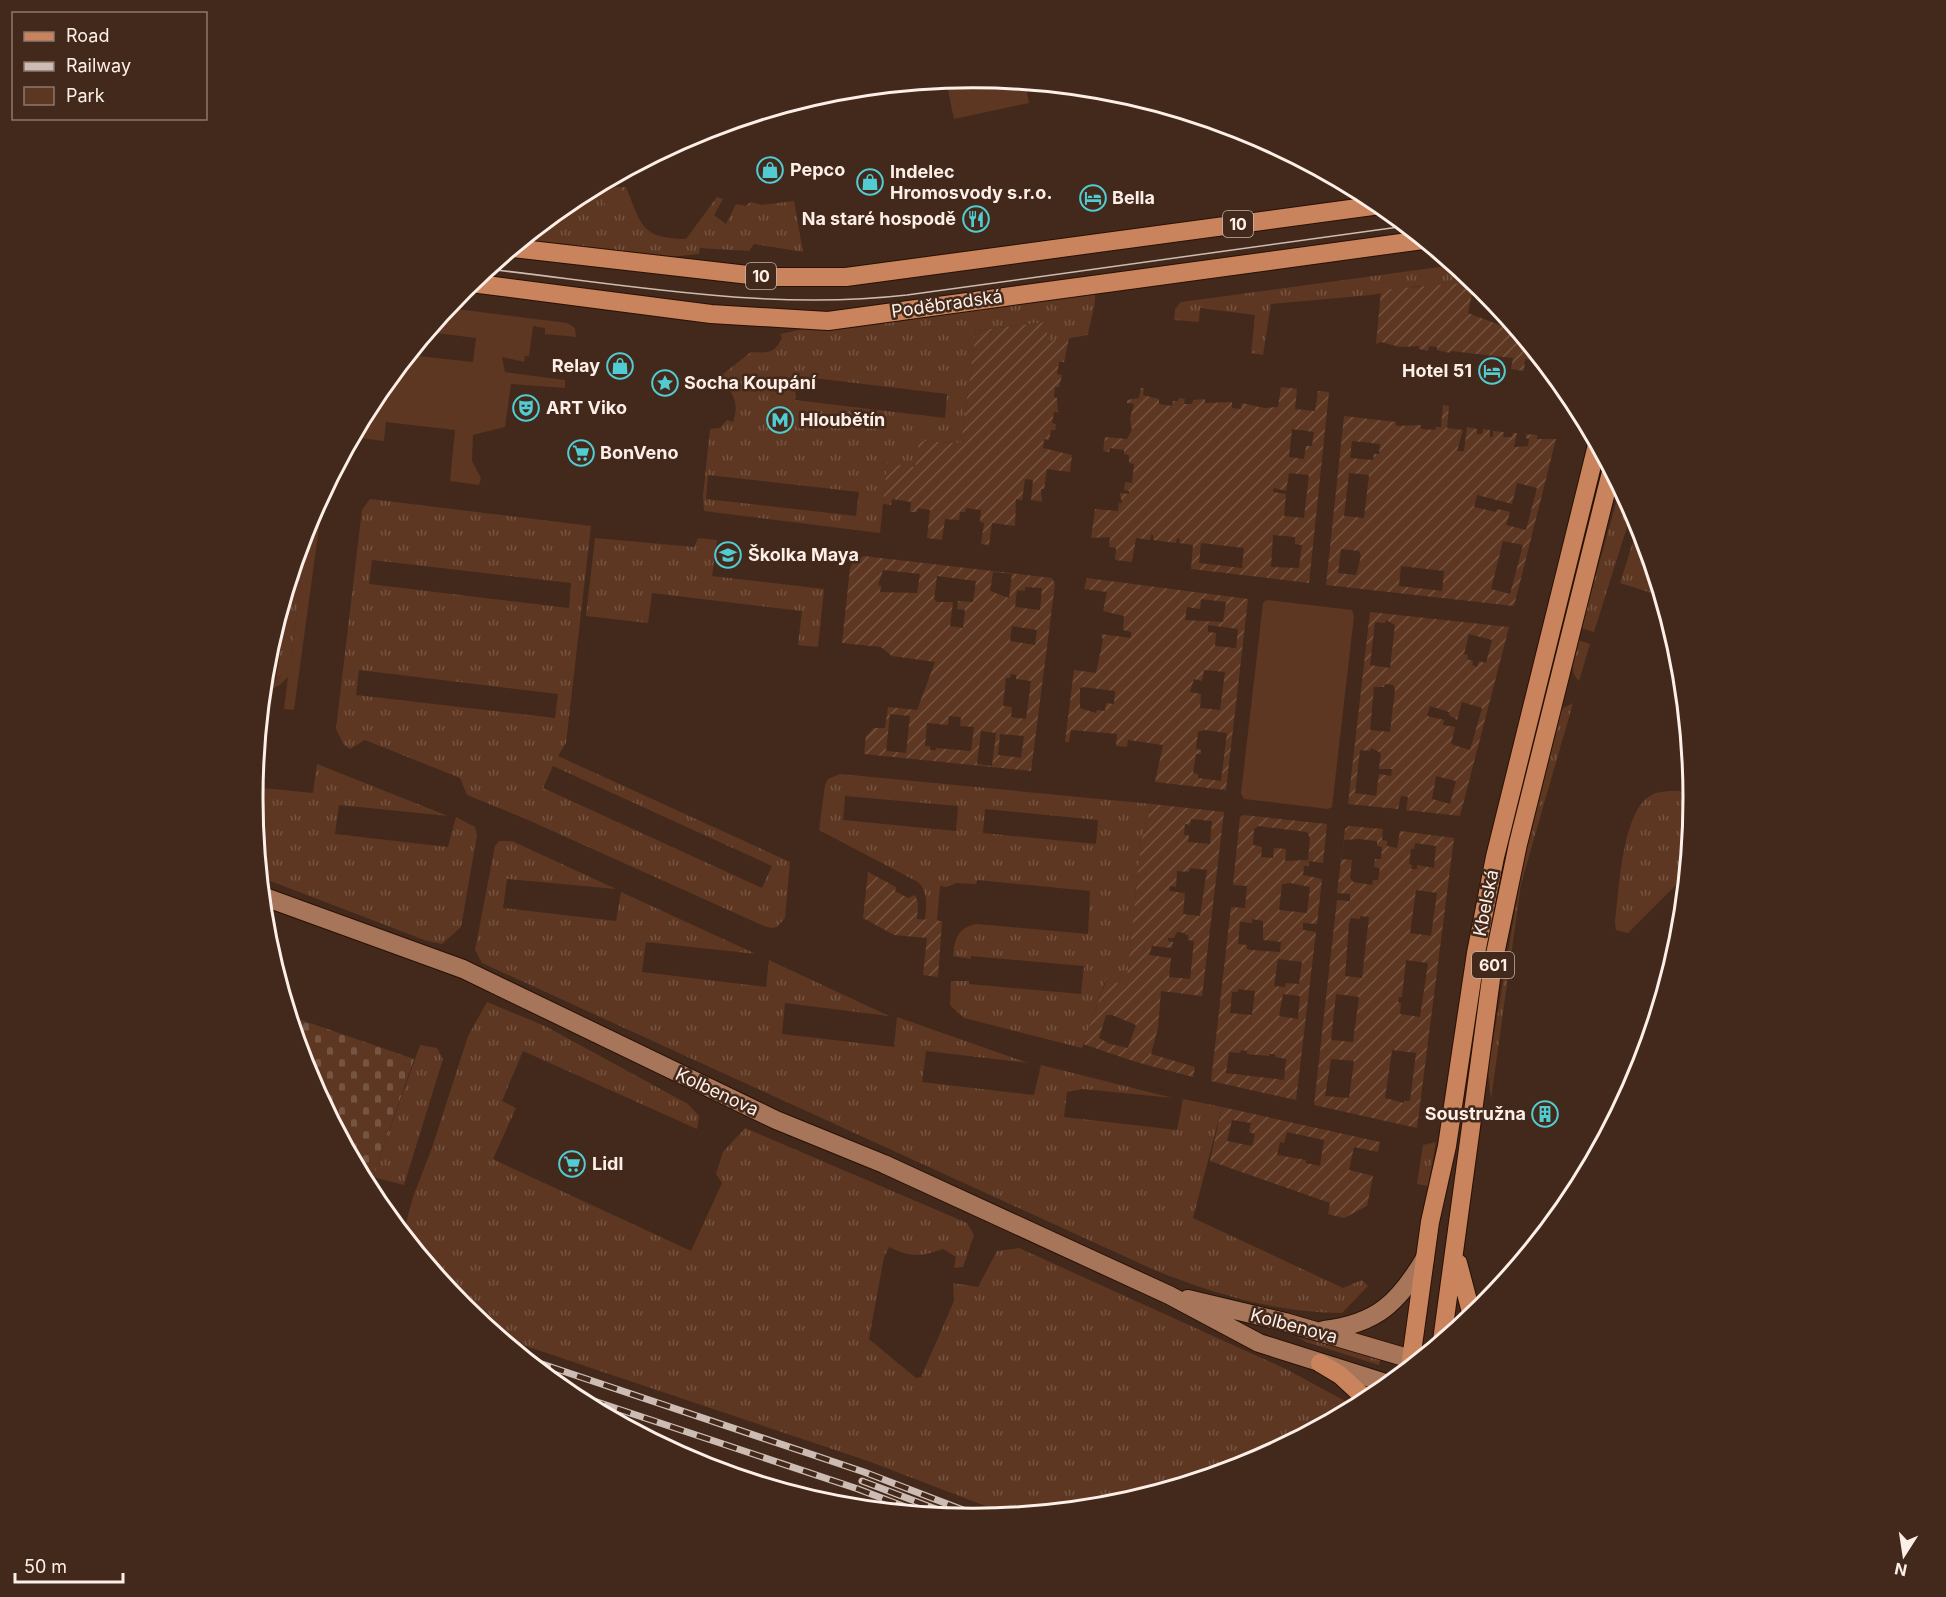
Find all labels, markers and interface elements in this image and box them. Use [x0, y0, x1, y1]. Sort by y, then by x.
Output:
legend [12, 12, 207, 120]
text: Road [66, 25, 109, 46]
text: Railway [66, 55, 131, 76]
text: Park [66, 85, 105, 106]
shop icon: Pepco [755, 155, 785, 185]
place label: Pepco [790, 159, 845, 180]
place label: Indelec Hromosvody s.r.o. [890, 161, 1052, 203]
shop icon: Indelec Hromosvody s.r.o. [855, 167, 885, 197]
hotel icon: Bella [1078, 183, 1108, 213]
place label: Bella [1112, 187, 1155, 208]
restaurant icon: Na staré hospodě [961, 204, 991, 234]
place label: Na staré hospodě [802, 208, 956, 229]
road number: 10 [1223, 211, 1253, 237]
road number: 10 [746, 263, 776, 289]
street label: Poděbradská [890, 285, 1004, 322]
shop icon: Relay [605, 351, 635, 381]
place label: Relay [552, 355, 600, 376]
hotel icon: Hotel 51 [1477, 356, 1507, 386]
place label: Hotel 51 [1402, 360, 1472, 381]
place icon: Socha Koupání [650, 368, 680, 398]
place label: Socha Koupání [684, 372, 817, 393]
theatre icon: ART Viko [511, 393, 541, 423]
place label: ART Viko [546, 397, 627, 418]
metro station icon: Hloubětín [765, 405, 795, 435]
place label: Hloubětín [800, 409, 885, 430]
supermarket icon: BonVeno [566, 438, 596, 468]
place label: BonVeno [600, 442, 679, 463]
school or university icon: Školka Maya [713, 540, 743, 570]
place label: Školka Maya [748, 544, 859, 565]
street label: Kbelská [1469, 868, 1502, 938]
road number: 601 [1472, 952, 1514, 978]
street label: Kolbenova [672, 1063, 762, 1120]
building icon: Soustružna [1530, 1099, 1560, 1129]
place label: Soustružna [1425, 1103, 1526, 1124]
supermarket icon: Lidl [557, 1149, 587, 1179]
place label: Lidl [592, 1153, 623, 1174]
street label: Kolbenova [1248, 1304, 1340, 1347]
north arrow [1874, 1525, 1934, 1585]
scale bar [15, 1546, 123, 1584]
text: 50 m [24, 1556, 67, 1577]
text: N [1893, 1559, 1909, 1581]

